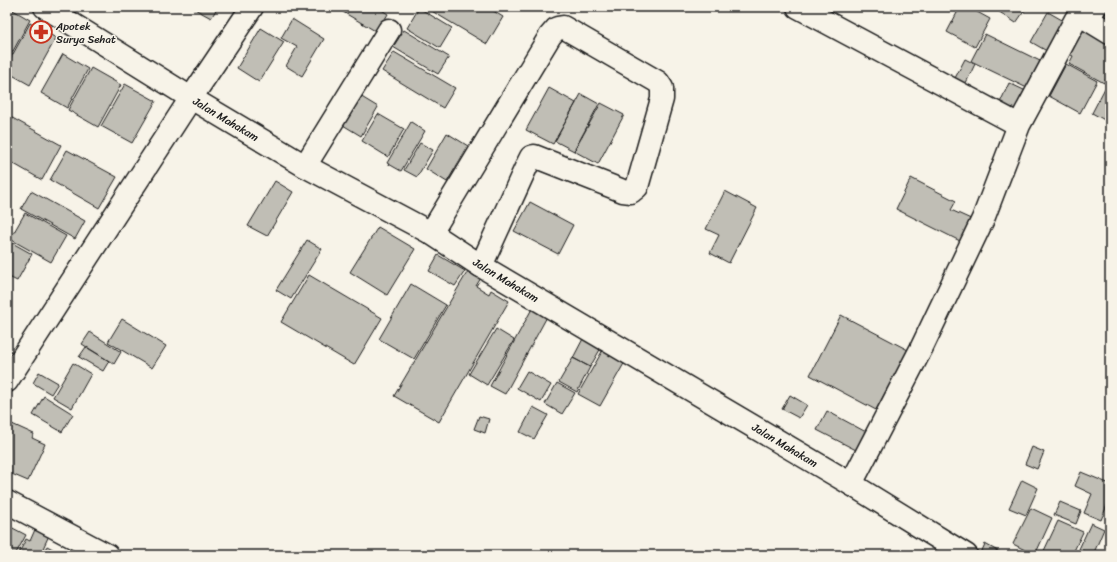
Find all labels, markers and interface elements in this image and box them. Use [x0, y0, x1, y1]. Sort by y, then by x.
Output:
place label: Apotek Surya Sehat [55, 17, 116, 49]
pharmacy icon: Apotek Surya Sehat [28, 19, 54, 45]
street label: Jalan Mahakam [188, 92, 263, 147]
street label: Jalan Mahakam [468, 253, 543, 308]
street label: Jalan Mahakam [747, 418, 822, 473]

